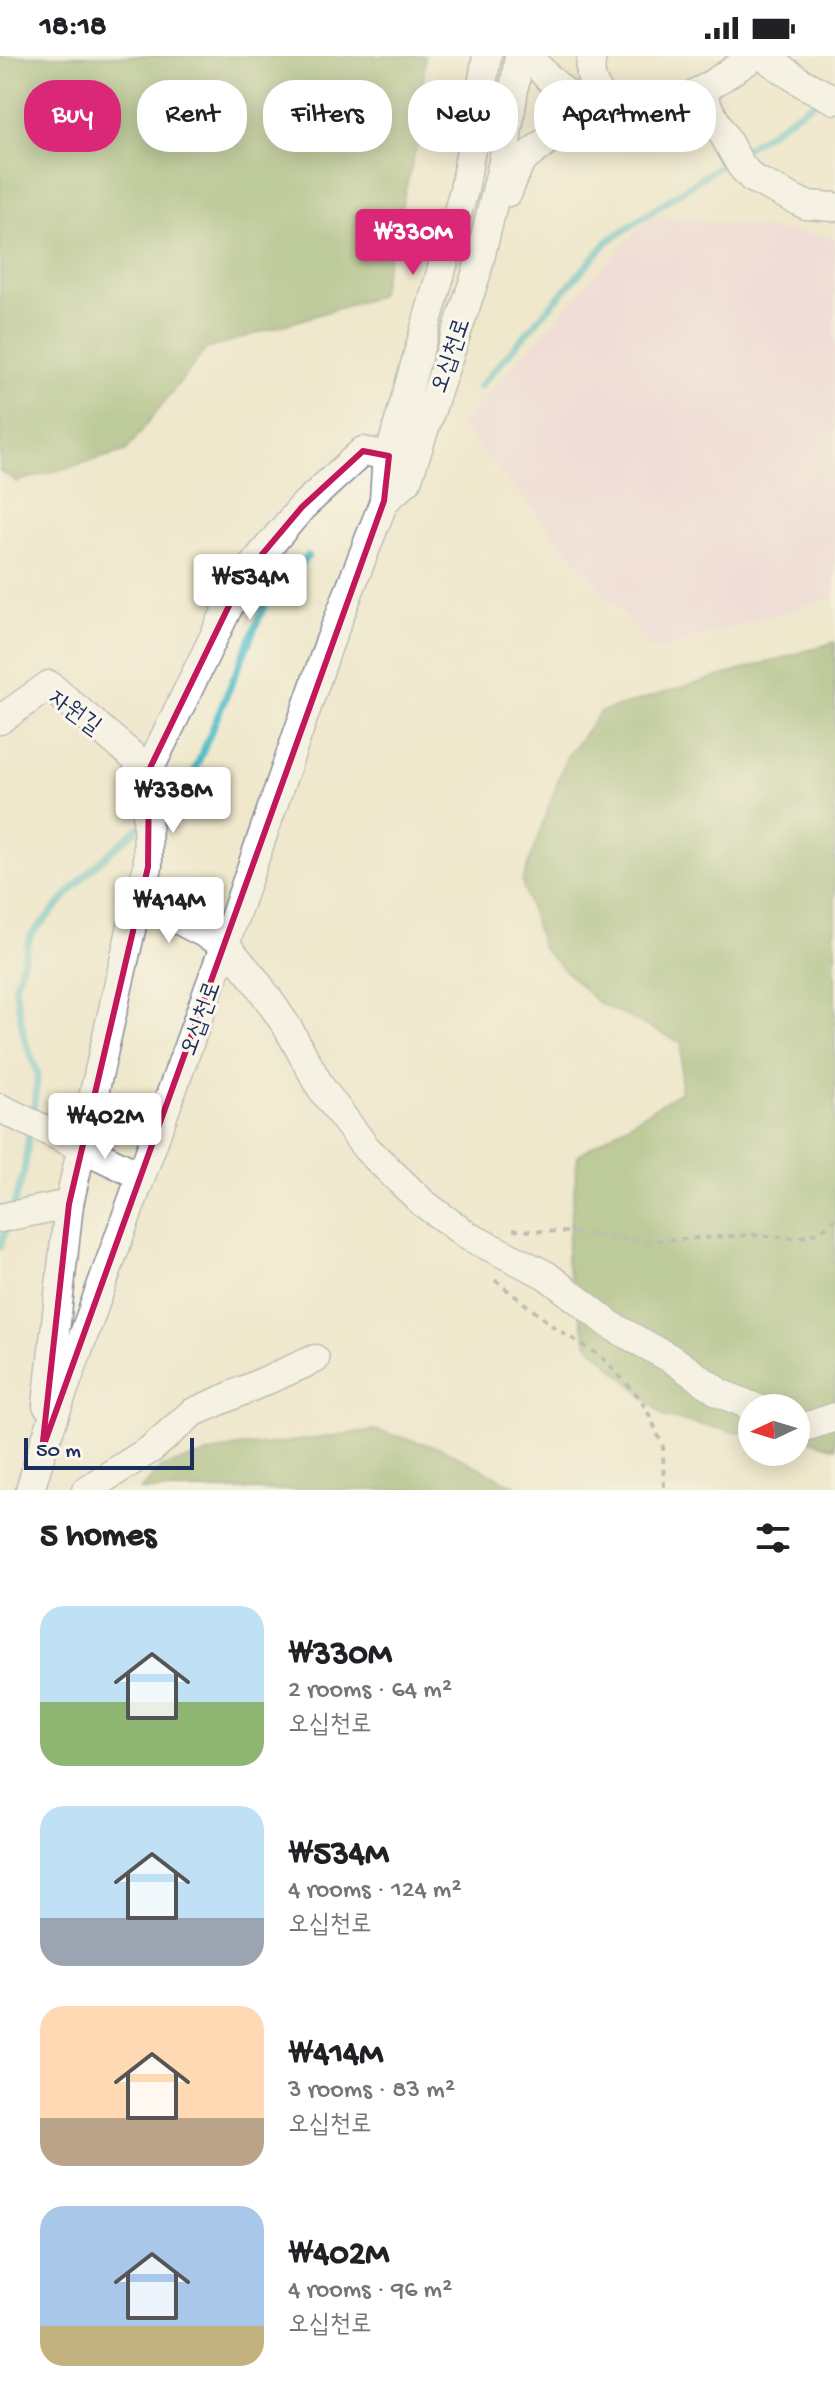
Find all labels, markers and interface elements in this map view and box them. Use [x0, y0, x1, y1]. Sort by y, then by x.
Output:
text: 18:18 [40, 11, 107, 46]
chip: Buy [24, 80, 121, 152]
chip: Rent [137, 80, 247, 152]
chip: Filters [263, 80, 392, 152]
chip: New [408, 80, 518, 152]
chip: Apartment [534, 80, 716, 152]
pin: ₩330M [357, 209, 469, 277]
text: ₩330M [373, 219, 453, 250]
street label: 오십천로 [426, 315, 479, 397]
pin: ₩534M [194, 554, 306, 622]
text: ₩534M [212, 564, 288, 595]
street label: 자원길 [42, 685, 106, 743]
pin: ₩338M [117, 767, 229, 835]
text: ₩338M [134, 777, 212, 808]
pin: ₩414M [113, 877, 225, 945]
text: ₩414M [133, 887, 205, 918]
street label: 오십천로 [175, 978, 229, 1060]
pin: ₩402M [49, 1093, 161, 1161]
text: ₩402M [66, 1103, 144, 1134]
north arrow [738, 1394, 810, 1466]
map controls [738, 1394, 810, 1466]
scale bar [24, 1434, 194, 1470]
text: 50 m [36, 1439, 81, 1465]
icon: filters [751, 1516, 795, 1560]
text: 5 homes [40, 1518, 156, 1558]
text: ₩330M [288, 1636, 392, 1676]
icon: home [104, 1638, 200, 1734]
text: 2 rooms · 64 m² [288, 1676, 452, 1707]
text: 오십천로 [288, 1711, 372, 1742]
text: ₩534M [288, 1836, 389, 1876]
icon: home [104, 1838, 200, 1934]
text: 4 rooms · 124 m² [288, 1876, 462, 1907]
text: 오십천로 [288, 1911, 372, 1942]
text: ₩414M [288, 2036, 383, 2076]
icon: home [104, 2038, 200, 2134]
text: 3 rooms · 83 m² [288, 2076, 455, 2107]
text: 오십천로 [288, 2111, 372, 2142]
text: ₩402M [288, 2236, 389, 2276]
icon: home [104, 2238, 200, 2334]
text: 4 rooms · 96 m² [288, 2276, 452, 2307]
text: 오십천로 [288, 2311, 372, 2342]

